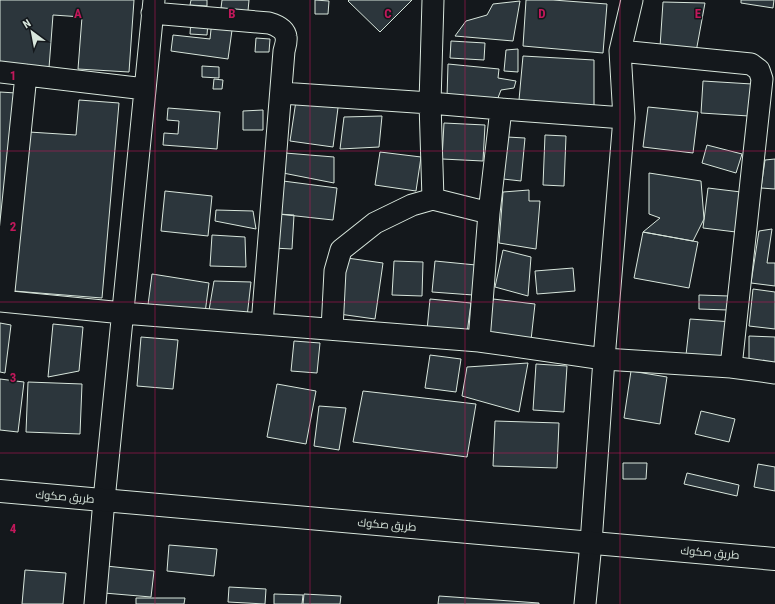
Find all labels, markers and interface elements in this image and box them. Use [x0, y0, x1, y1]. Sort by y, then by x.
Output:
text: A [74, 6, 82, 21]
text: B [228, 6, 236, 21]
text: C [384, 6, 392, 21]
text: D [538, 6, 546, 21]
text: E [695, 6, 702, 21]
north arrow [12, 12, 52, 52]
text: N [21, 17, 33, 31]
text: 1 [10, 68, 16, 83]
text: 2 [10, 219, 17, 234]
text: 3 [10, 370, 16, 385]
street label: طريق صكوك [35, 488, 95, 506]
street label: طريق صكوك [357, 516, 417, 534]
text: 4 [10, 521, 17, 536]
street label: طريق صكوك [680, 544, 740, 562]

